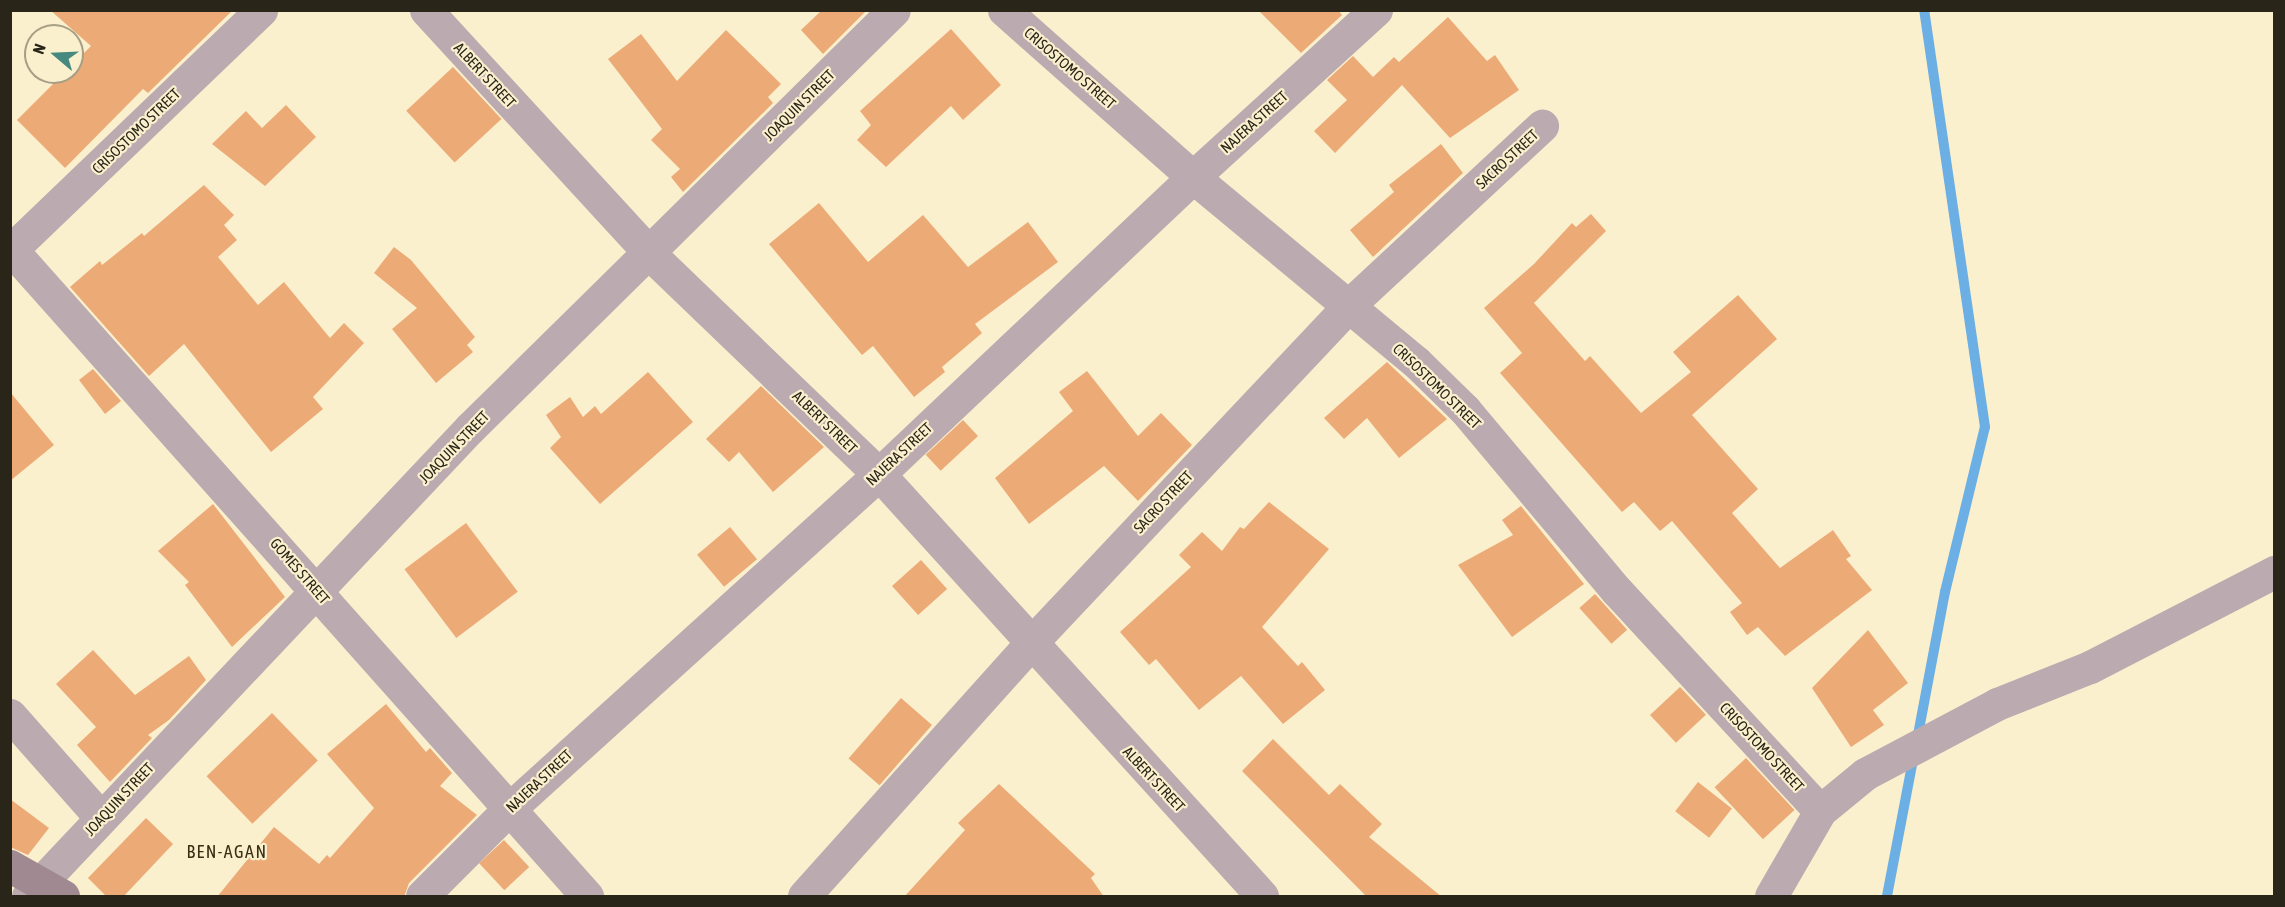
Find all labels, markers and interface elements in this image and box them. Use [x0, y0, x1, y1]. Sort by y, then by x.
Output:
street label: CRISOSTOMO STREET [1021, 23, 1119, 113]
north arrow [24, 24, 84, 84]
street label: ALBERT STREET [450, 39, 520, 111]
text: N [29, 41, 49, 56]
street label: JOAQUIN STREET [760, 66, 838, 144]
street label: CRISOSTOMO STREET [88, 85, 184, 177]
street label: NAJERA STREET [1217, 87, 1291, 157]
street label: SACRO STREET [1472, 126, 1542, 192]
street label: CRISOSTOMO STREET [1389, 340, 1485, 432]
street label: ALBERT STREET [789, 387, 861, 457]
street label: JOAQUIN STREET [415, 407, 493, 487]
street label: NAJERA STREET [862, 419, 936, 489]
street label: SACRO STREET [1130, 467, 1196, 537]
street label: GOMES STREET [267, 534, 333, 608]
street label: CRISOSTOMO STREET [1716, 699, 1808, 795]
street label: ALBERT STREET [1119, 743, 1189, 815]
street label: NAJERA STREET [502, 746, 576, 816]
street label: JOAQUIN STREET [81, 759, 157, 839]
district label: BEN-AGAN [186, 841, 268, 863]

